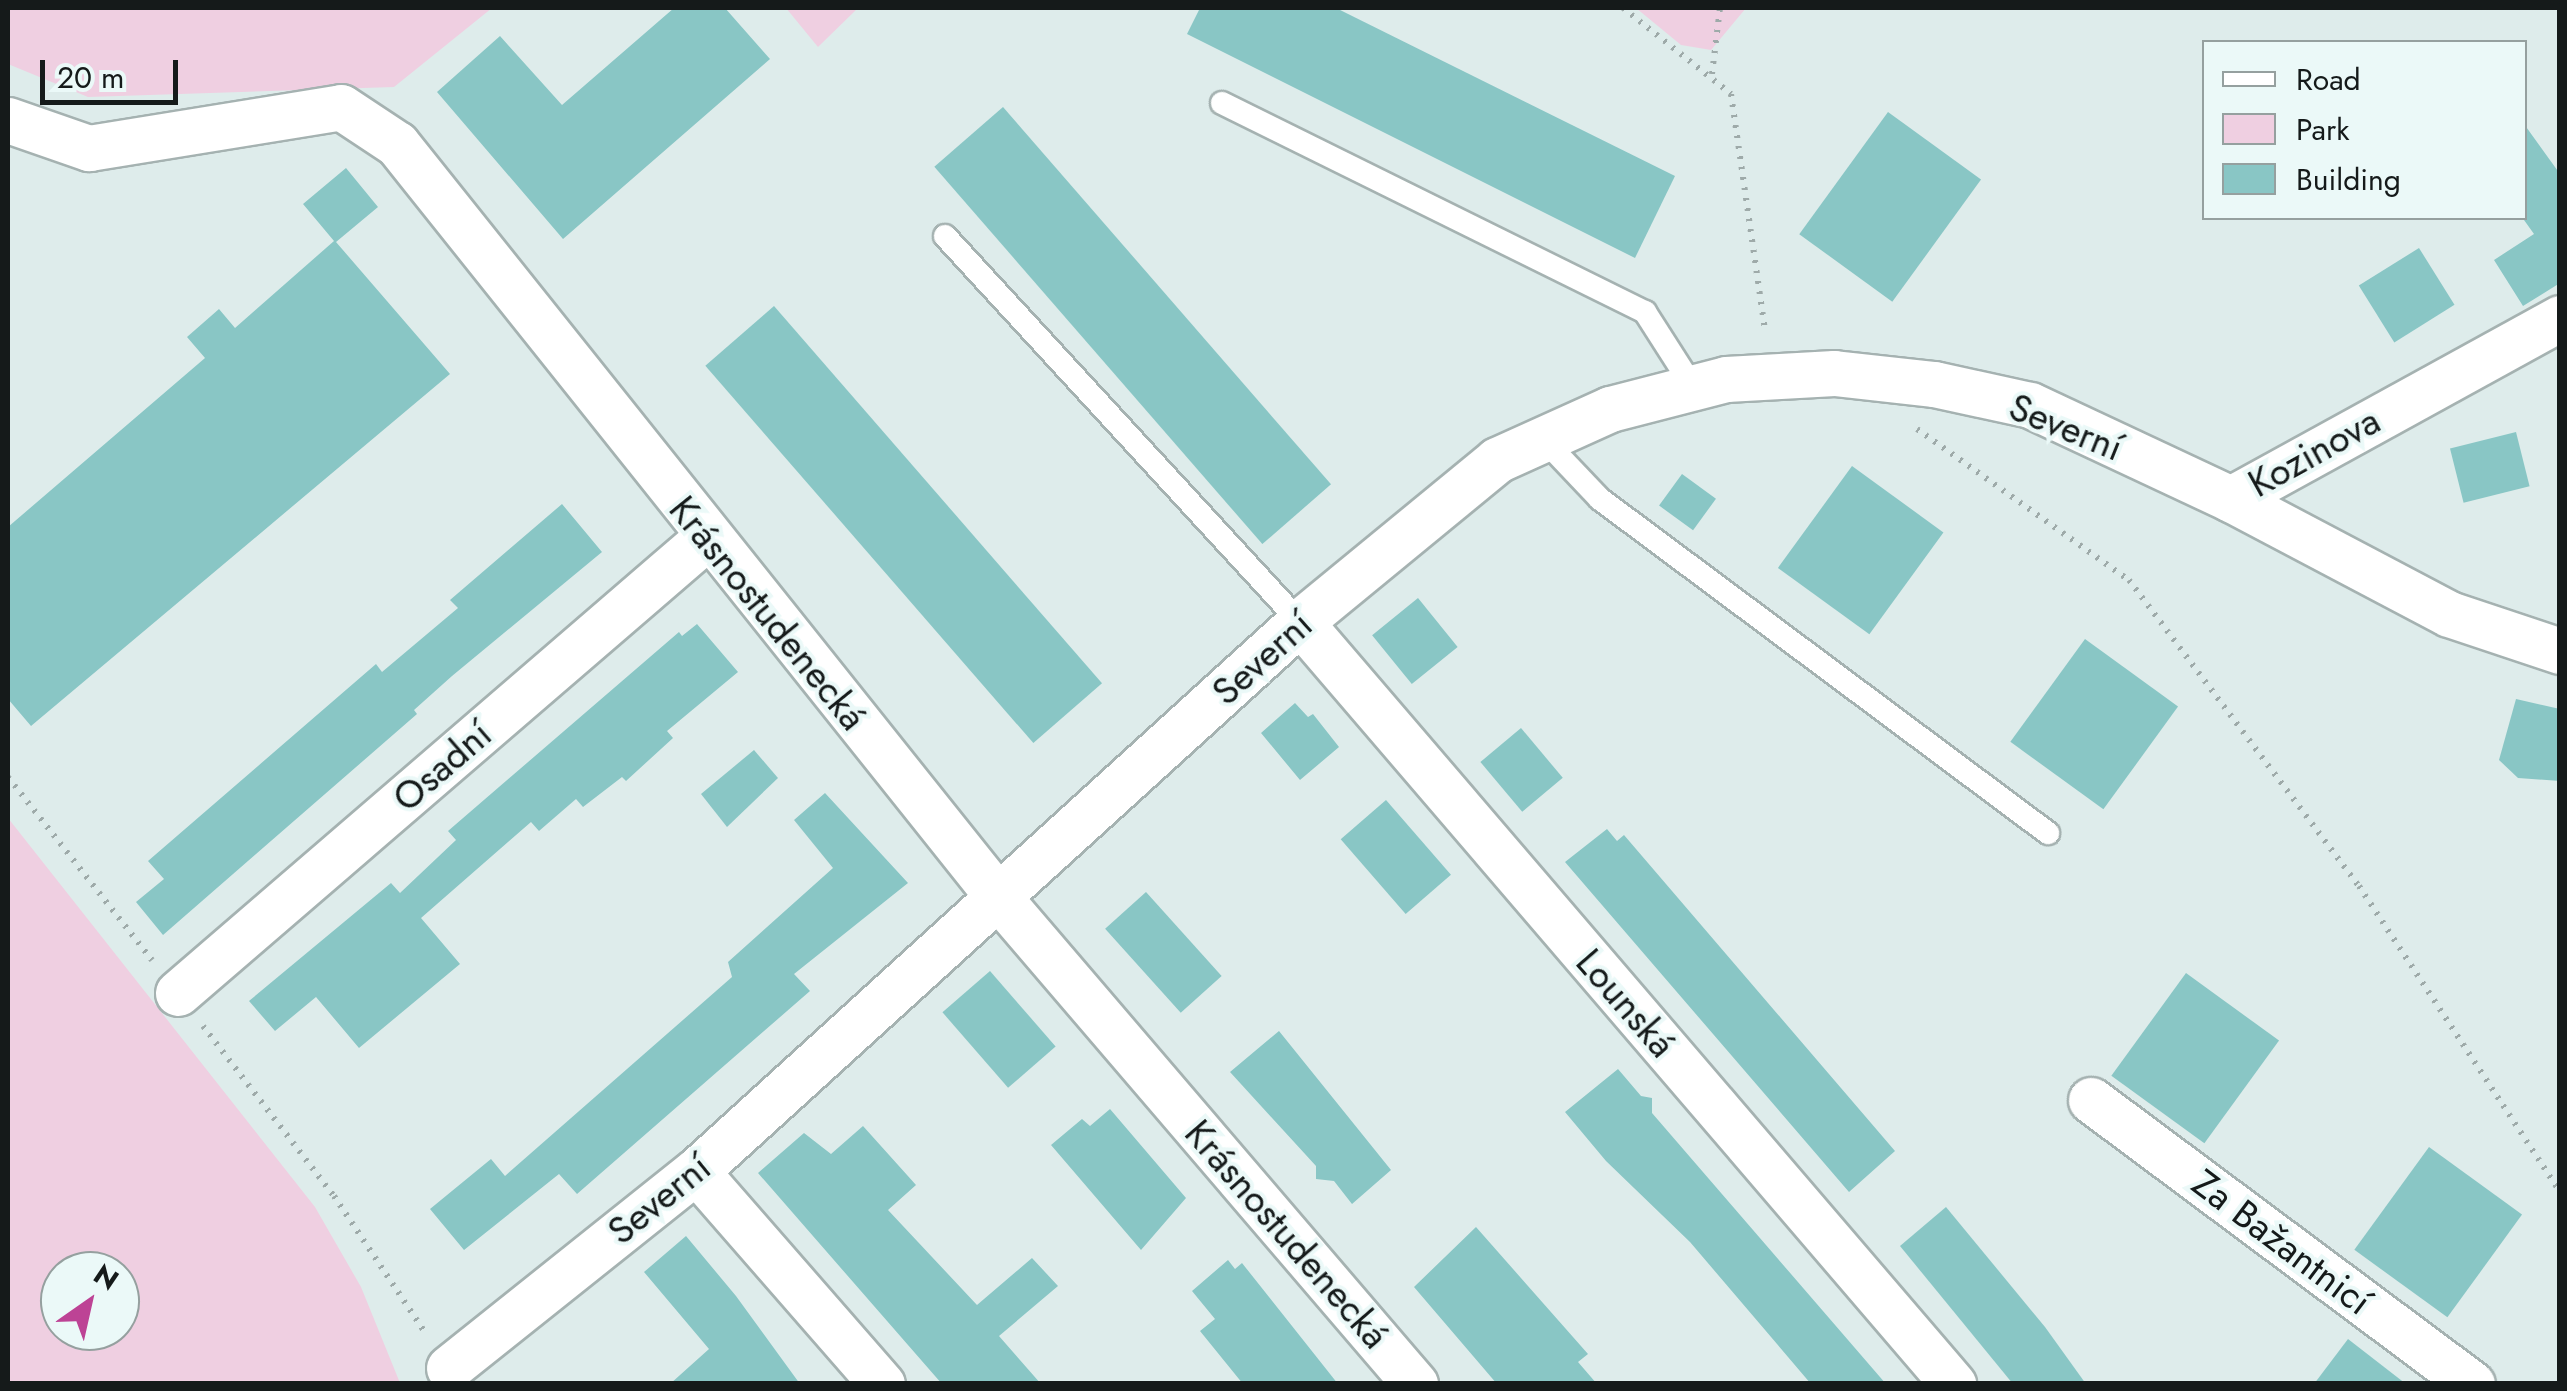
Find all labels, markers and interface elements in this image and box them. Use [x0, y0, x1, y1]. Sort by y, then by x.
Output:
scale bar [45, 40, 182, 102]
legend [2202, 40, 2527, 220]
text: 20 m [57, 56, 124, 99]
text: Road [2296, 58, 2361, 101]
text: Park [2296, 108, 2349, 151]
text: Building [2296, 158, 2401, 201]
street label: Severní [2003, 384, 2129, 470]
street label: Kozinova [2240, 397, 2388, 507]
street label: Krásnostudenecká [660, 487, 876, 739]
street label: Severní [1203, 601, 1321, 715]
street label: Osadní [384, 711, 500, 821]
street label: Lounská [1567, 940, 1685, 1066]
street label: Krásnostudenecká [1176, 1111, 1398, 1357]
street label: Severní [599, 1144, 719, 1254]
street label: Za Bažantnicí [2183, 1160, 2381, 1324]
north arrow [40, 1251, 140, 1351]
text: N [85, 1254, 127, 1301]

